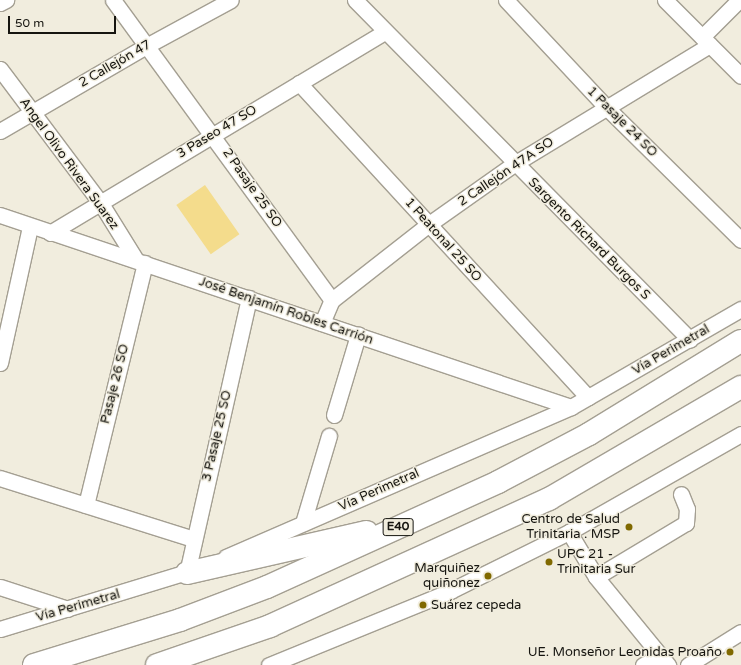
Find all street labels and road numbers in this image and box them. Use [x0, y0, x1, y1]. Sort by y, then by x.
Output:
street label: 2 Callejón 47 [76, 37, 154, 91]
street label: 1 Pasaje 24 SO [584, 84, 660, 160]
street label: Angel Olivo Rivera Suarez [16, 95, 122, 233]
street label: 3 Paseo 47 SO [174, 102, 260, 162]
street label: 2 Callejón 47A SO [455, 134, 557, 210]
street label: 2 Pasaje 25 SO [219, 145, 285, 231]
street label: Sargento Richard Burgos S [525, 175, 653, 303]
street label: 1 Peatonal 25 SO [401, 195, 485, 285]
street label: José Benjamín Robles Carrión [197, 274, 375, 348]
street label: Vía Perimetral [630, 322, 712, 378]
street label: Pasaje 26 SO [98, 343, 132, 425]
street label: 3 Pasaje 25 SO [199, 389, 235, 483]
street label: Vía Perimetral [336, 465, 422, 515]
road number: E40 [382, 517, 414, 537]
street label: Vía Perimetral [34, 587, 122, 625]

